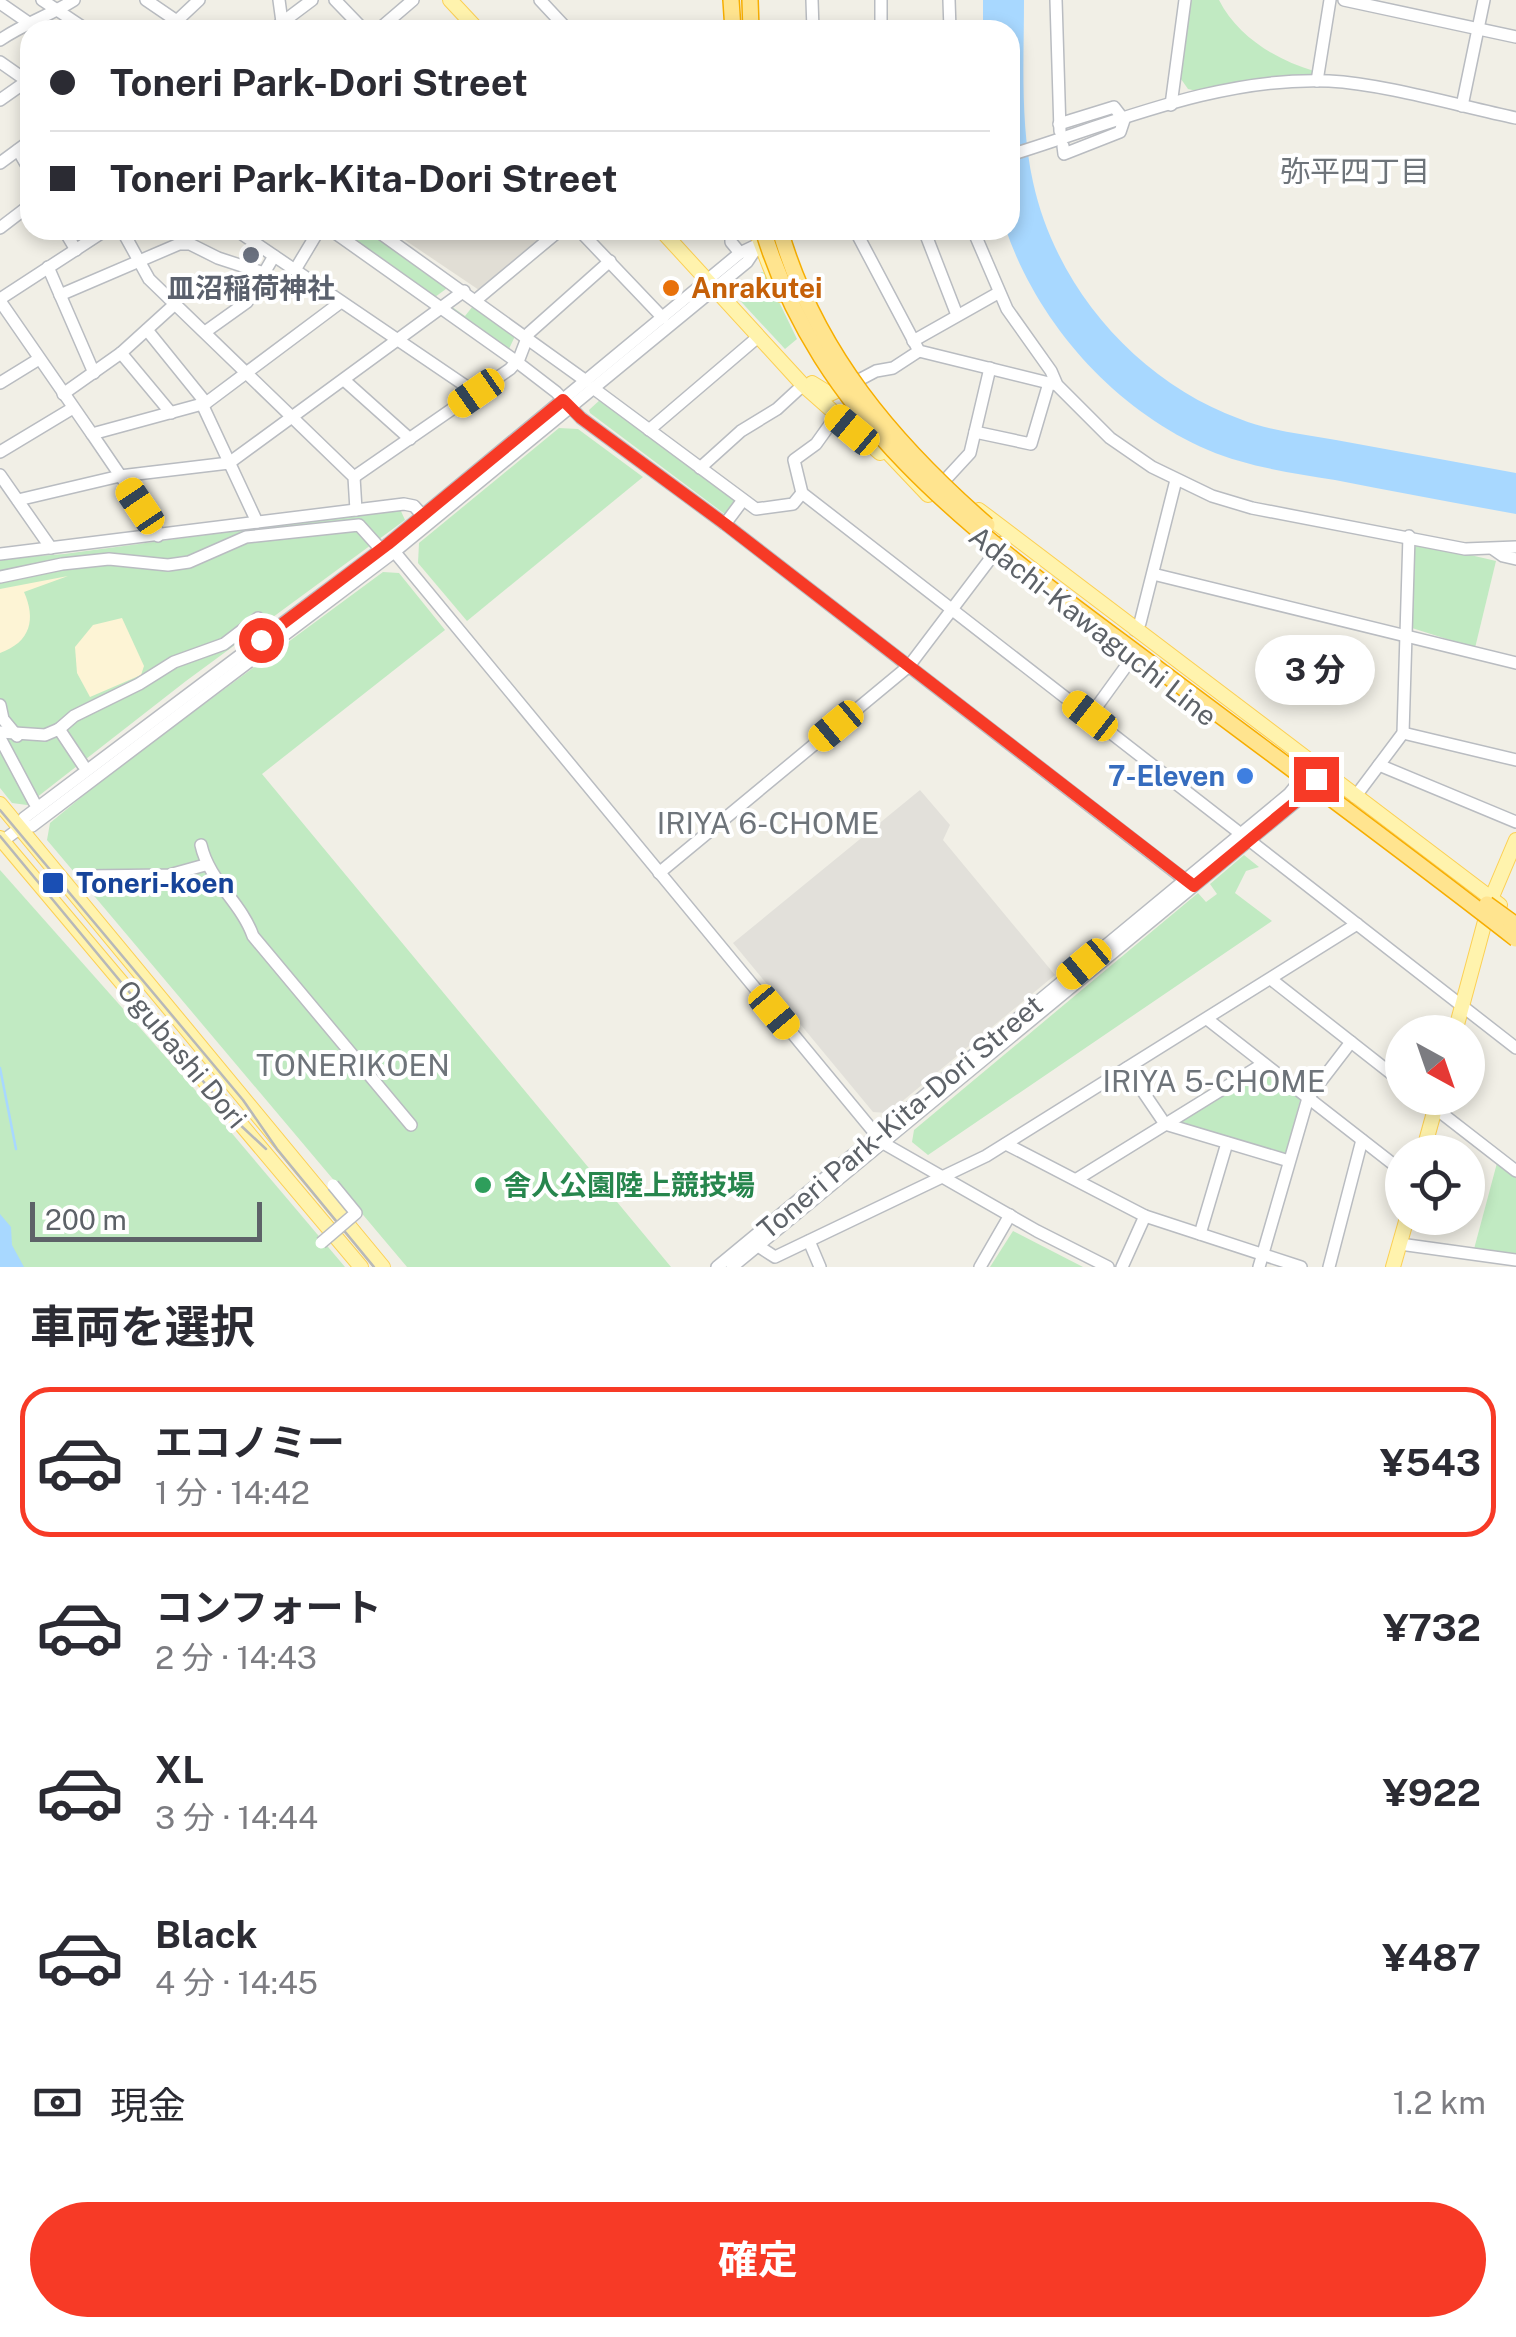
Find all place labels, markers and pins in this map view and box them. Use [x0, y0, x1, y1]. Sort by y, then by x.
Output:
marker: 皿沼稲荷神社 [240, 244, 262, 266]
place label: 皿沼稲荷神社 [167, 271, 335, 304]
place label: Anrakutei [691, 271, 823, 304]
marker: Anrakutei [660, 277, 682, 299]
place label: 7-Eleven [1108, 759, 1225, 792]
marker: 7-Eleven [1234, 765, 1256, 787]
place label: Toneri-koen [76, 866, 234, 899]
marker: Toneri-koen [40, 870, 66, 896]
place label: 舎人公園陸上競技場 [503, 1168, 755, 1201]
marker: 舎人公園陸上競技場 [472, 1174, 494, 1196]

